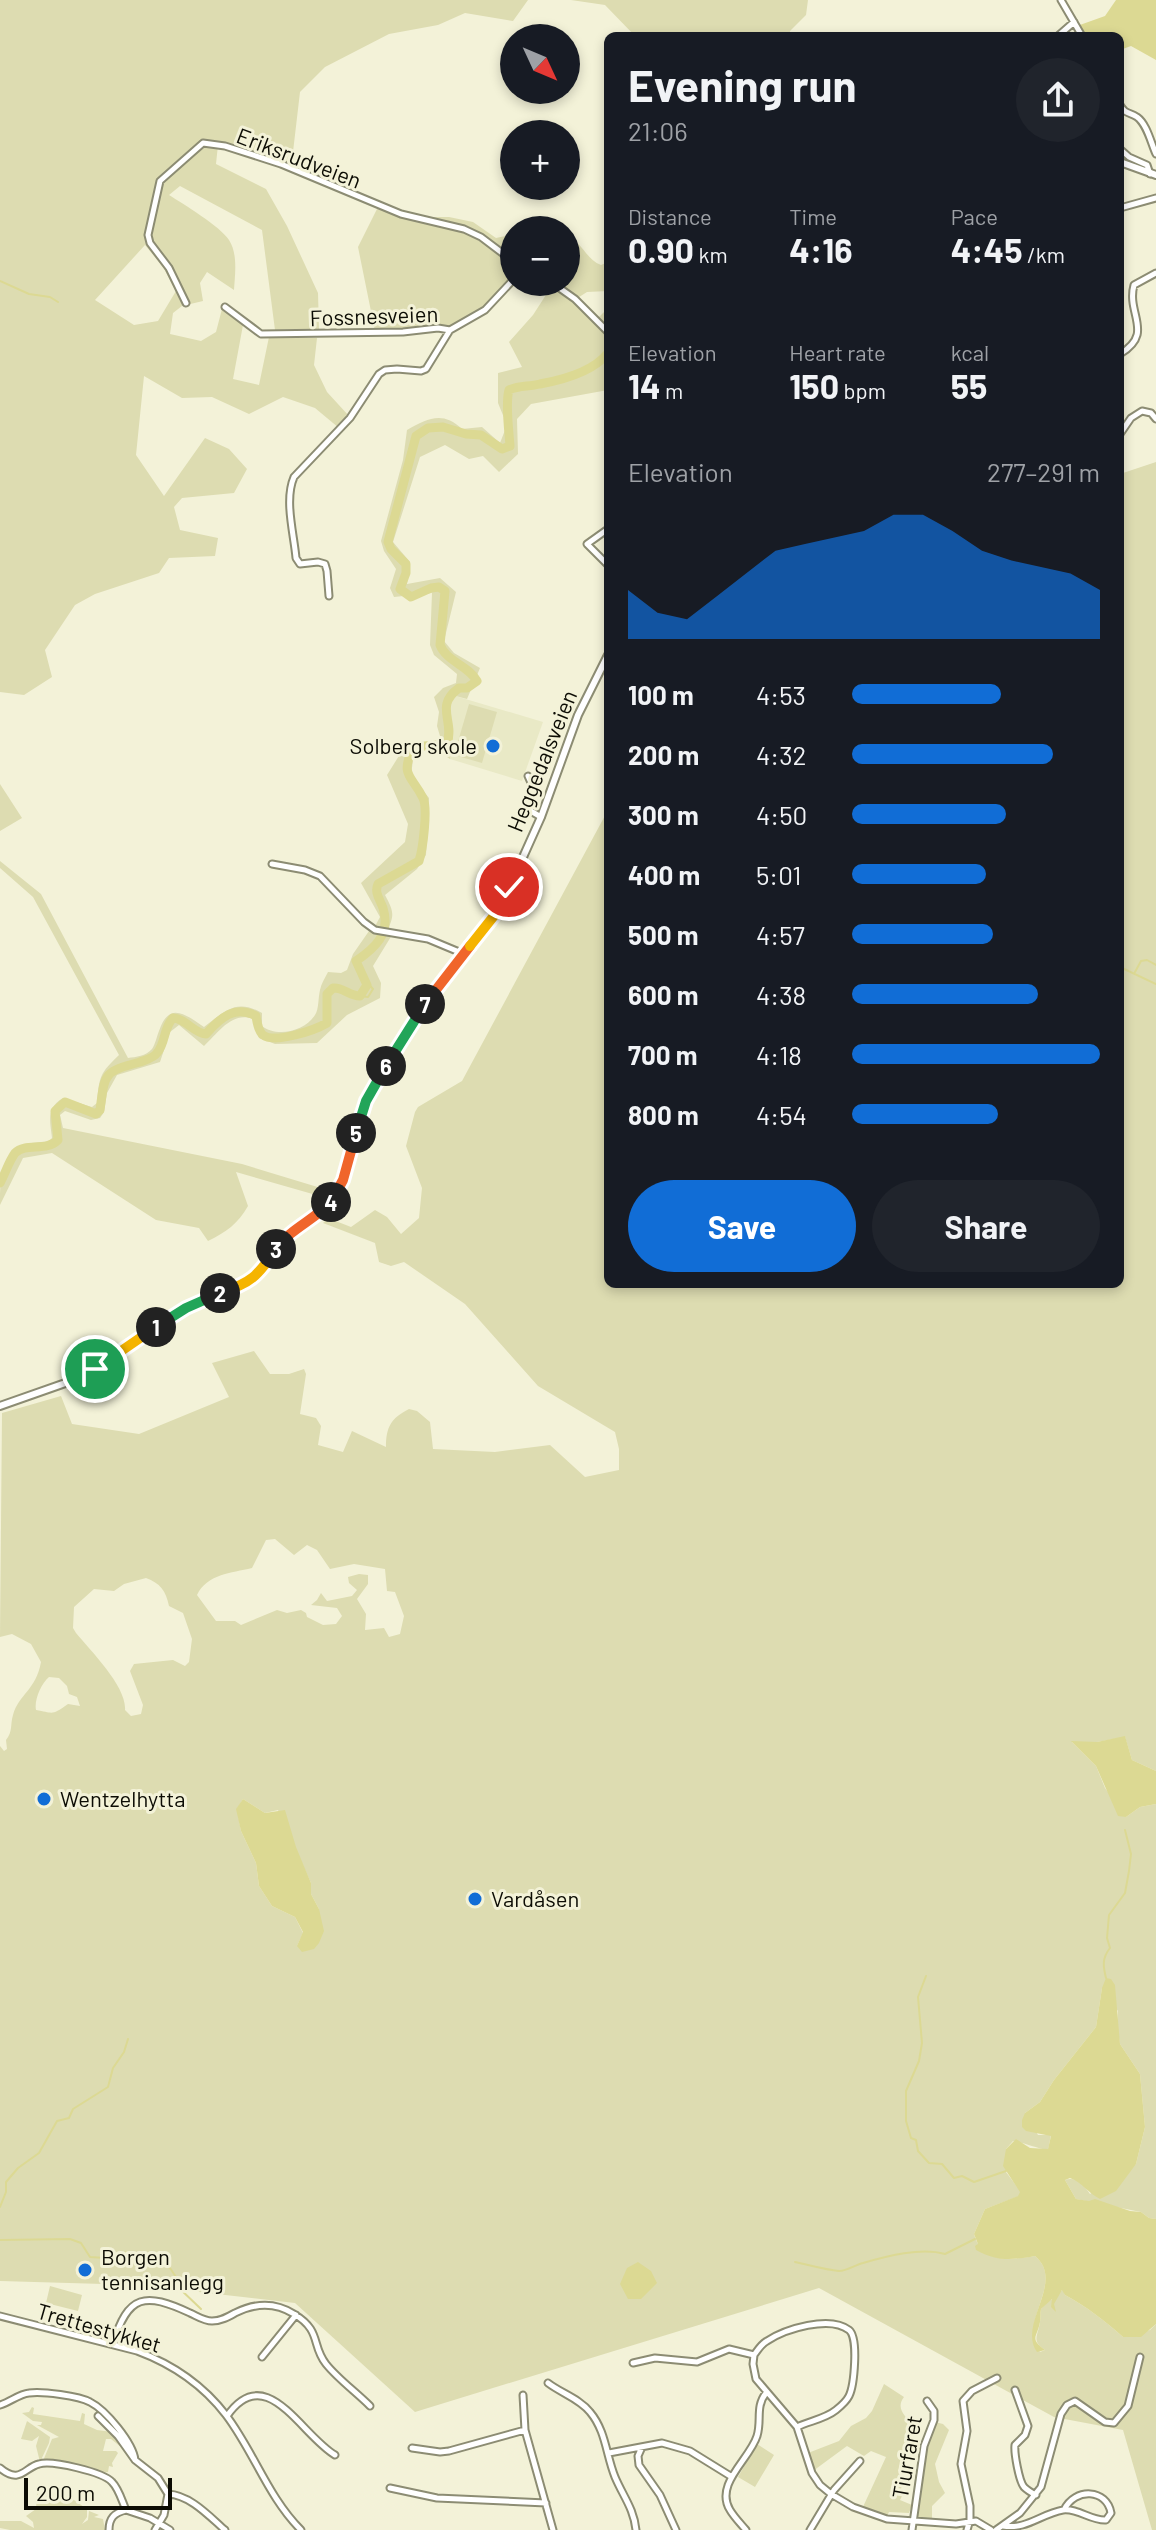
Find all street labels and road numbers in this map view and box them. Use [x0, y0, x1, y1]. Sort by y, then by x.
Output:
street label: Eriksrudveien [233, 121, 365, 193]
street label: Fossnesveien [309, 300, 439, 330]
street label: Heggedalsveien [501, 686, 581, 835]
street label: Trettestykket [34, 2297, 164, 2357]
street label: Tiurfaret [886, 2413, 926, 2500]

